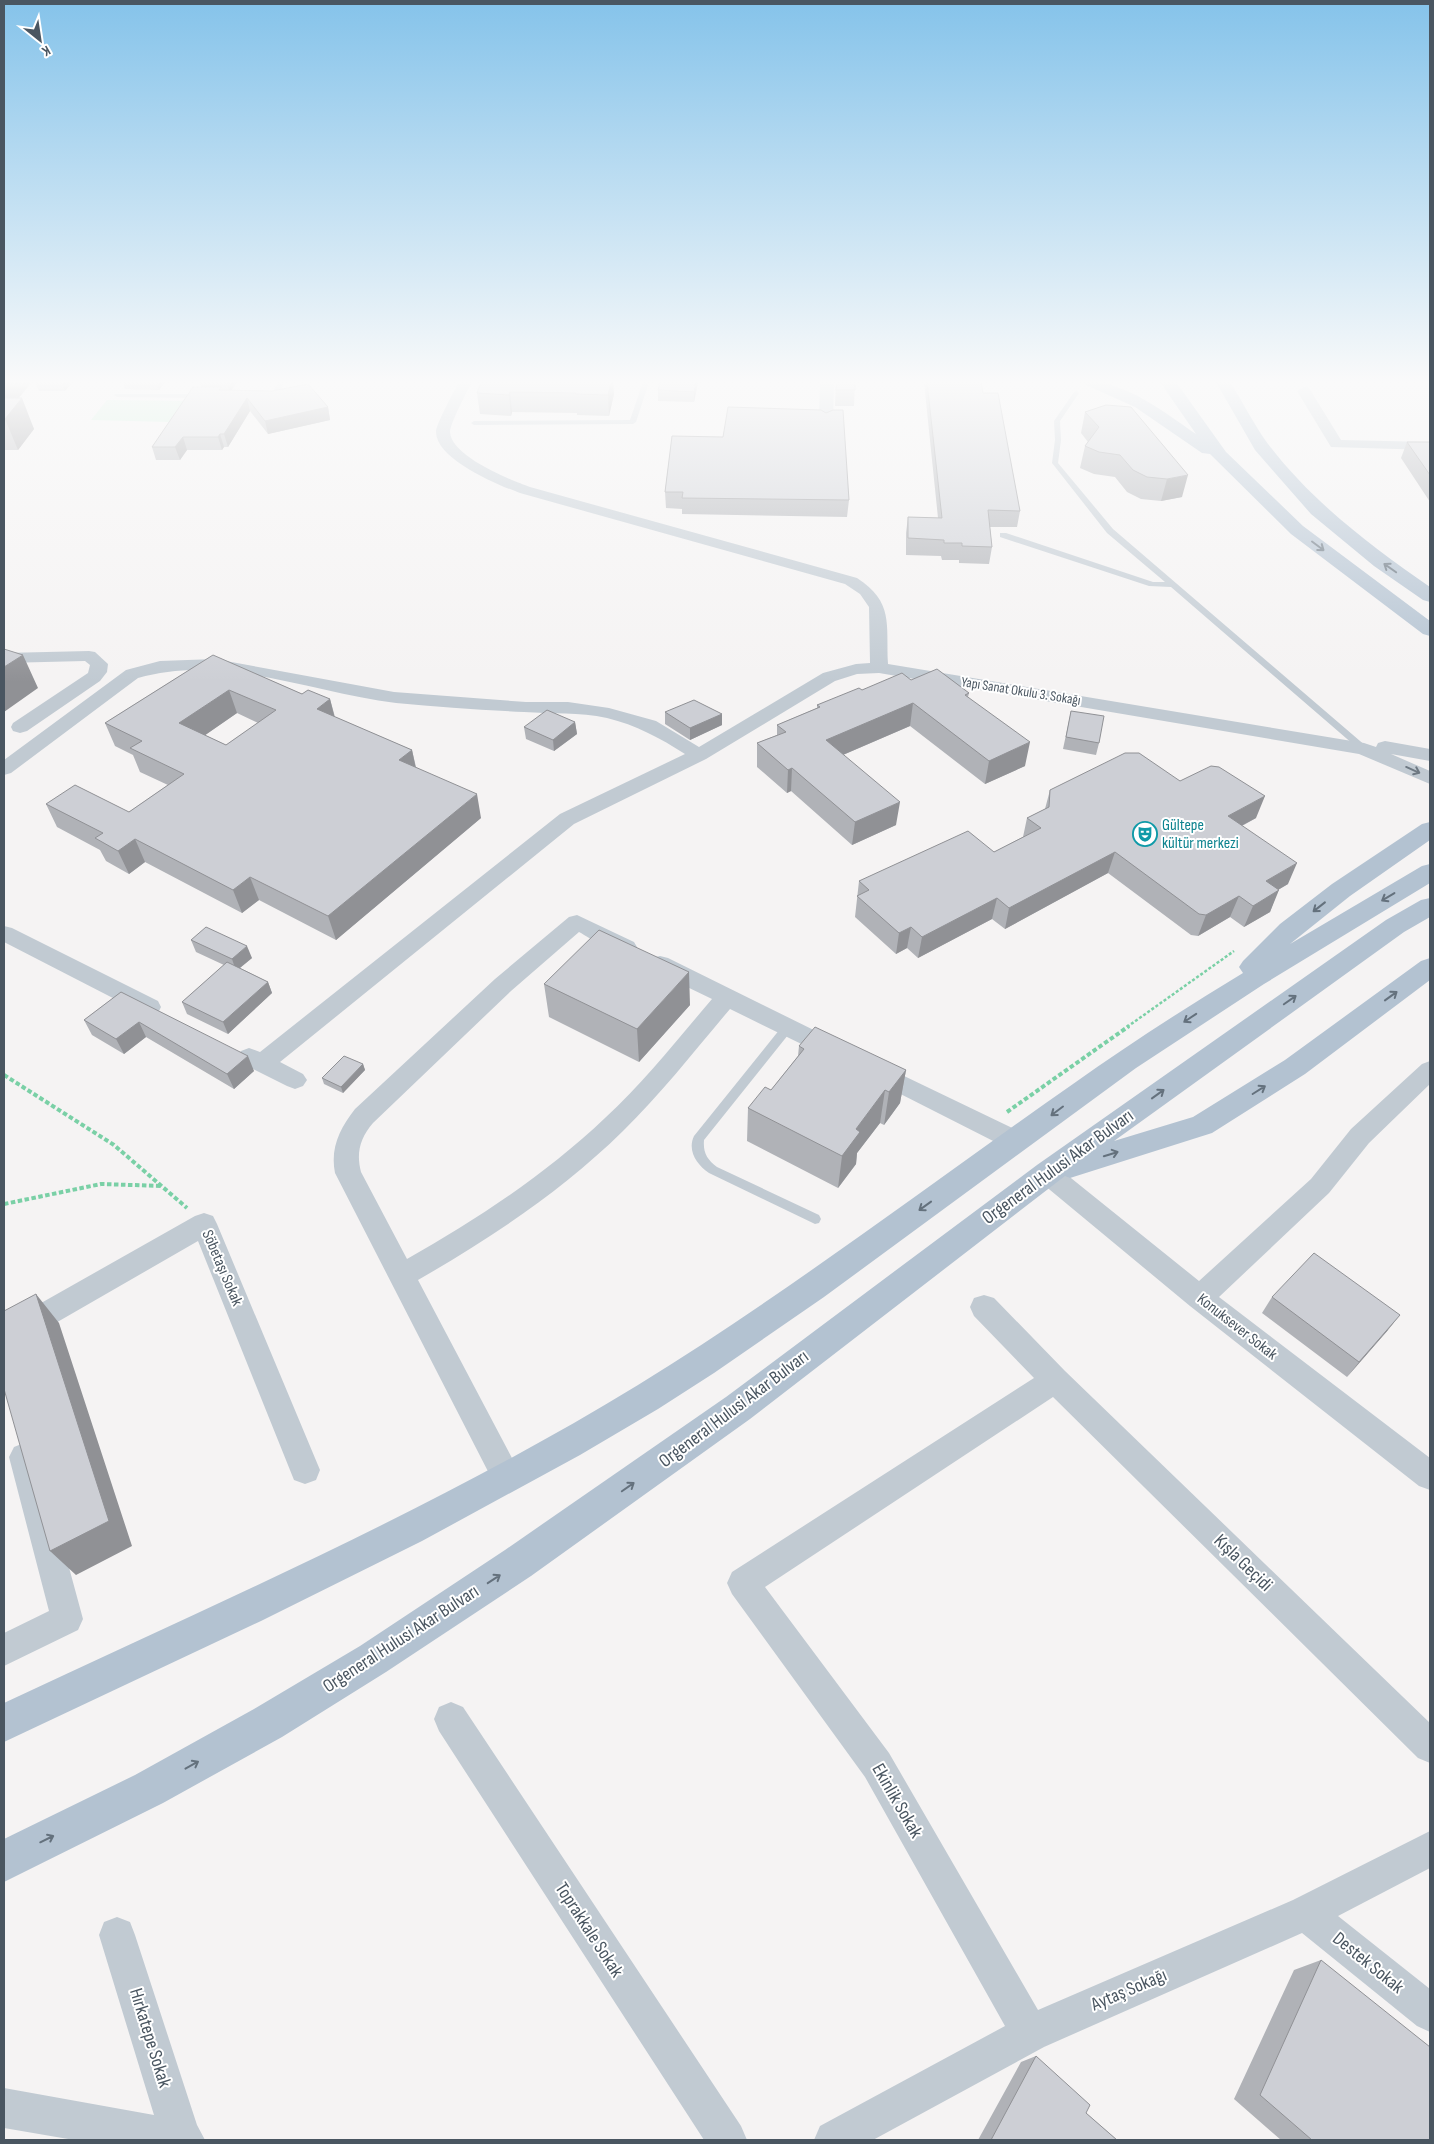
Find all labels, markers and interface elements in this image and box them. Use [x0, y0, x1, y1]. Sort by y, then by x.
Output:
north arrow [15, 15, 65, 65]
text: K [39, 42, 53, 60]
one-way arrow [1311, 541, 1325, 551]
one-way arrow [1383, 563, 1397, 573]
street label: Yapı Sanat Okulu 3. Sokağı [960, 673, 1082, 709]
one-way arrow [1405, 765, 1420, 775]
place label: Gültepe kültür merkezi [1162, 816, 1239, 853]
theatre icon: Gültepe kültür merkezi [1132, 821, 1158, 847]
one-way arrow [1382, 892, 1396, 902]
one-way arrow [1313, 902, 1326, 913]
one-way arrow [1384, 991, 1398, 1001]
one-way arrow [1283, 995, 1297, 1005]
one-way arrow [1184, 1013, 1198, 1023]
one-way arrow [1251, 1084, 1265, 1094]
one-way arrow [1151, 1089, 1165, 1099]
street label: Orgeneral Hulusi Akar Bulvarı [978, 1104, 1138, 1230]
one-way arrow [1051, 1105, 1064, 1116]
one-way arrow [1102, 1148, 1118, 1158]
one-way arrow [919, 1201, 932, 1212]
street label: Söbetaşı Sokak [198, 1227, 246, 1309]
street label: Konuksever Sokak [1193, 1290, 1281, 1364]
street label: Orgeneral Hulusi Akar Bulvarı [655, 1345, 813, 1473]
one-way arrow [621, 1482, 635, 1492]
street label: Kışla Geçidi [1209, 1530, 1277, 1596]
one-way arrow [487, 1574, 501, 1584]
street label: Orgeneral Hulusi Akar Bulvarı [319, 1580, 483, 1698]
one-way arrow [184, 1760, 199, 1769]
street label: Ekinlik Sokak [866, 1760, 928, 1843]
one-way arrow [40, 1834, 55, 1844]
street label: Toprakkale Sokak [550, 1878, 629, 1982]
street label: Destek Sokak [1328, 1927, 1409, 1999]
street label: Aytaş Sokağı [1087, 1964, 1170, 2017]
street label: Hırkatepe Sokak [124, 1985, 176, 2091]

